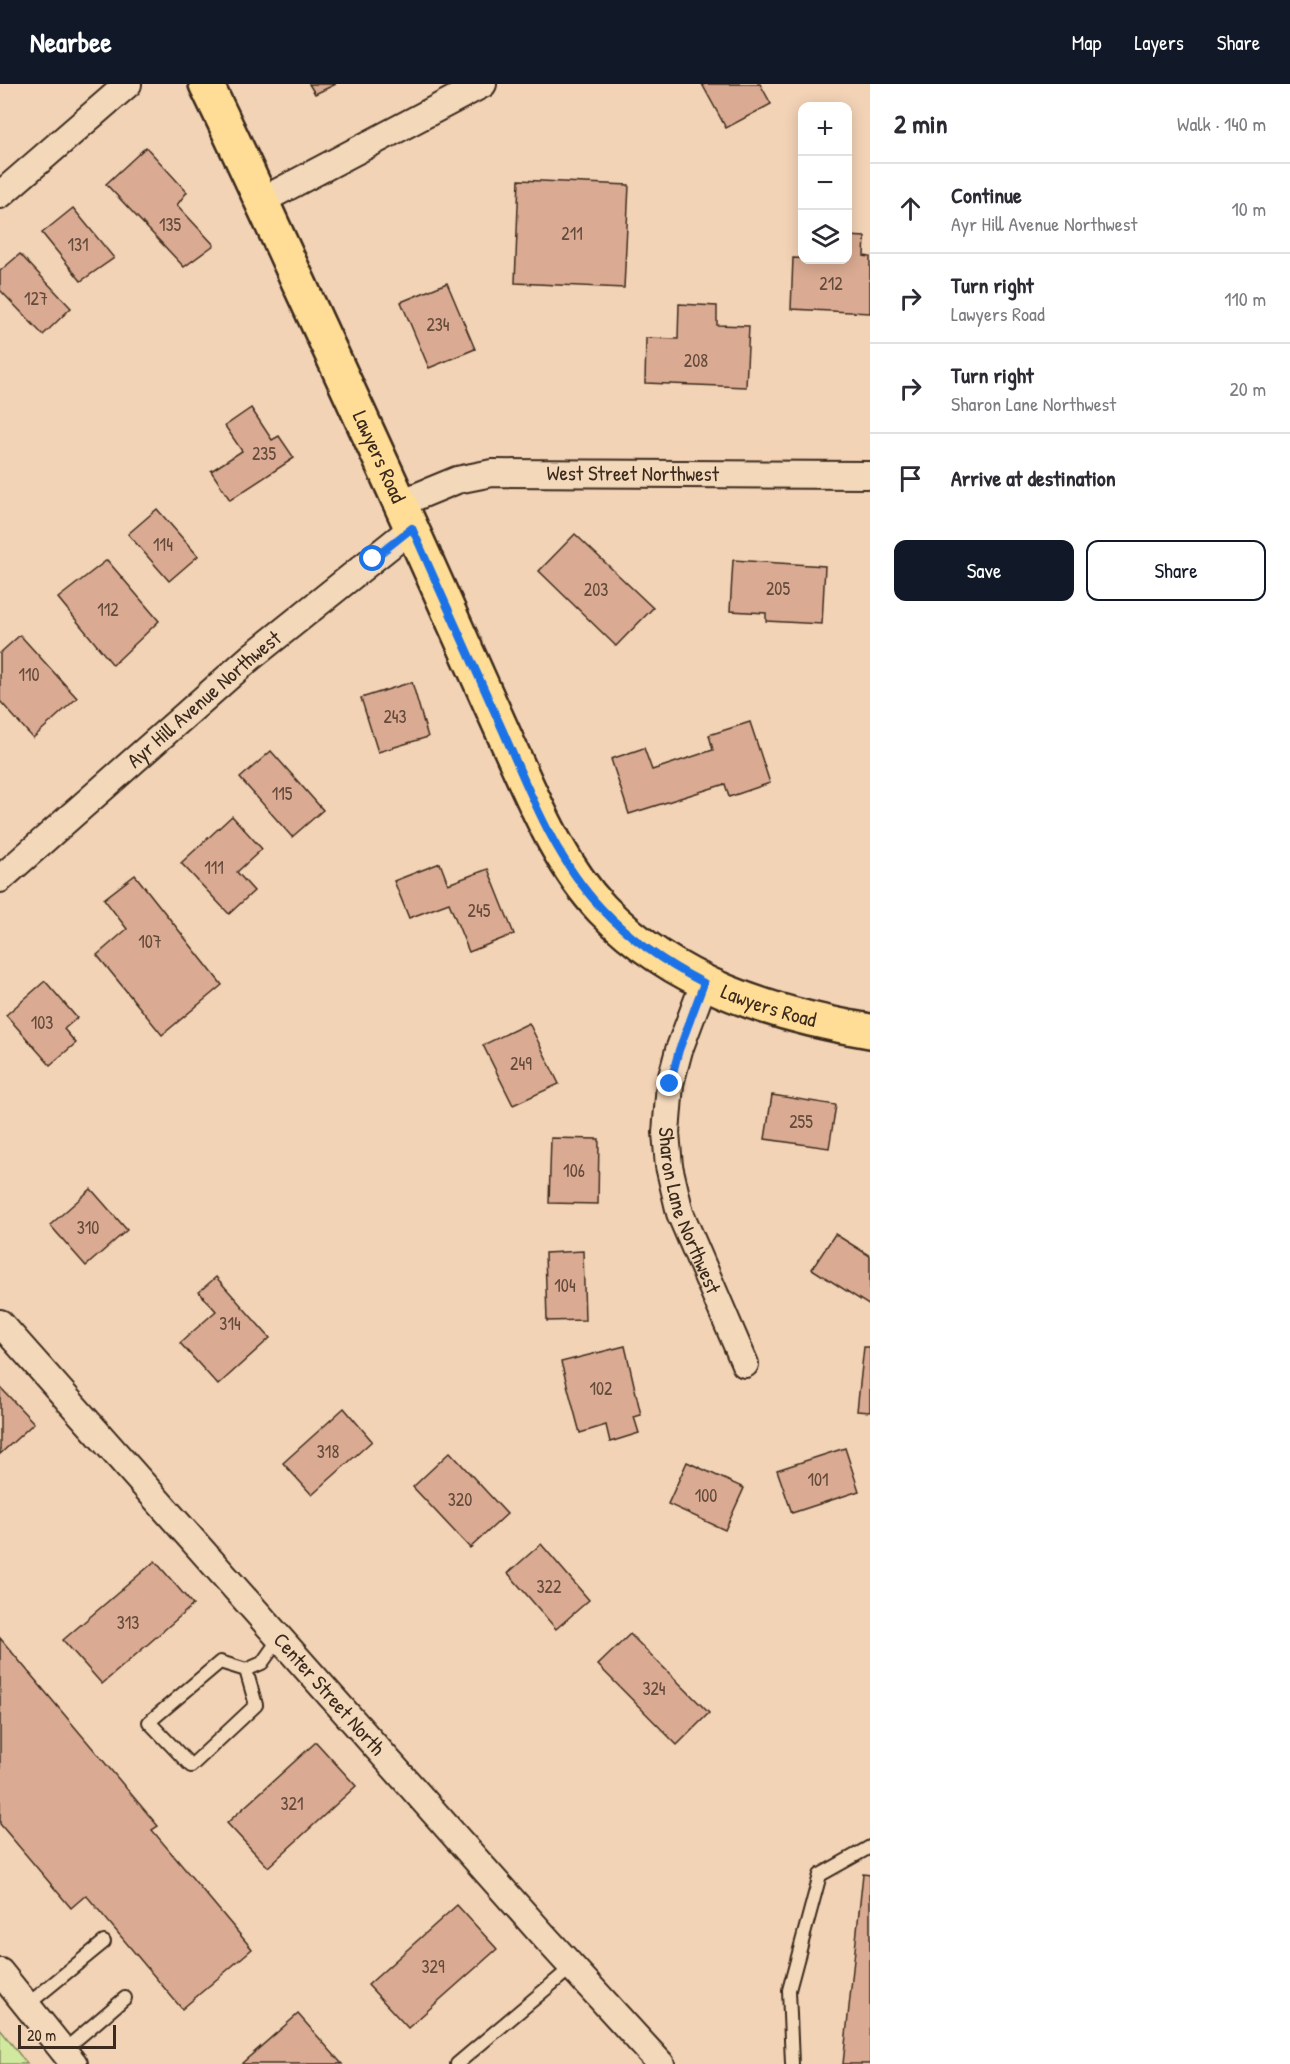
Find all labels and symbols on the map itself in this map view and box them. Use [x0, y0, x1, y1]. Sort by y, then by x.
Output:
house number: 135 [159, 212, 181, 237]
house number: 211 [561, 221, 583, 246]
house number: 131 [67, 232, 89, 257]
house number: 212 [819, 271, 843, 296]
house number: 127 [24, 286, 48, 311]
house number: 234 [426, 312, 450, 337]
house number: 208 [684, 348, 708, 373]
street label: Lawyers Road [346, 406, 413, 507]
house number: 235 [252, 441, 276, 466]
street label: West Street Northwest [546, 458, 720, 488]
house number: 114 [153, 532, 173, 557]
route start [359, 545, 385, 571]
house number: 205 [766, 576, 790, 601]
house number: 203 [584, 577, 608, 602]
house number: 112 [97, 597, 119, 622]
street label: Ayr Hill Avenue Northwest [120, 623, 288, 774]
house number: 110 [18, 662, 40, 687]
house number: 243 [383, 704, 407, 729]
house number: 115 [272, 781, 293, 806]
house number: 111 [204, 855, 224, 880]
house number: 245 [468, 898, 491, 923]
house number: 107 [138, 929, 162, 954]
street label: Lawyers Road [717, 976, 819, 1034]
house number: 103 [31, 1010, 53, 1035]
house number: 249 [510, 1051, 532, 1076]
route end [656, 1070, 682, 1096]
house number: 255 [789, 1109, 813, 1134]
street label: Sharon Lane Northwest [652, 1126, 728, 1299]
house number: 106 [563, 1158, 585, 1183]
house number: 310 [77, 1215, 99, 1240]
house number: 104 [554, 1273, 576, 1298]
house number: 314 [219, 1311, 241, 1336]
house number: 102 [589, 1376, 613, 1401]
house number: 318 [317, 1439, 339, 1464]
house number: 101 [807, 1467, 829, 1492]
house number: 100 [695, 1483, 717, 1508]
house number: 320 [448, 1487, 472, 1512]
house number: 322 [537, 1574, 562, 1599]
house number: 313 [117, 1610, 139, 1635]
street label: Center Street North [267, 1626, 392, 1762]
house number: 324 [642, 1676, 666, 1701]
house number: 321 [280, 1791, 304, 1816]
house number: 329 [421, 1954, 445, 1979]
scale bar [18, 2022, 116, 2050]

